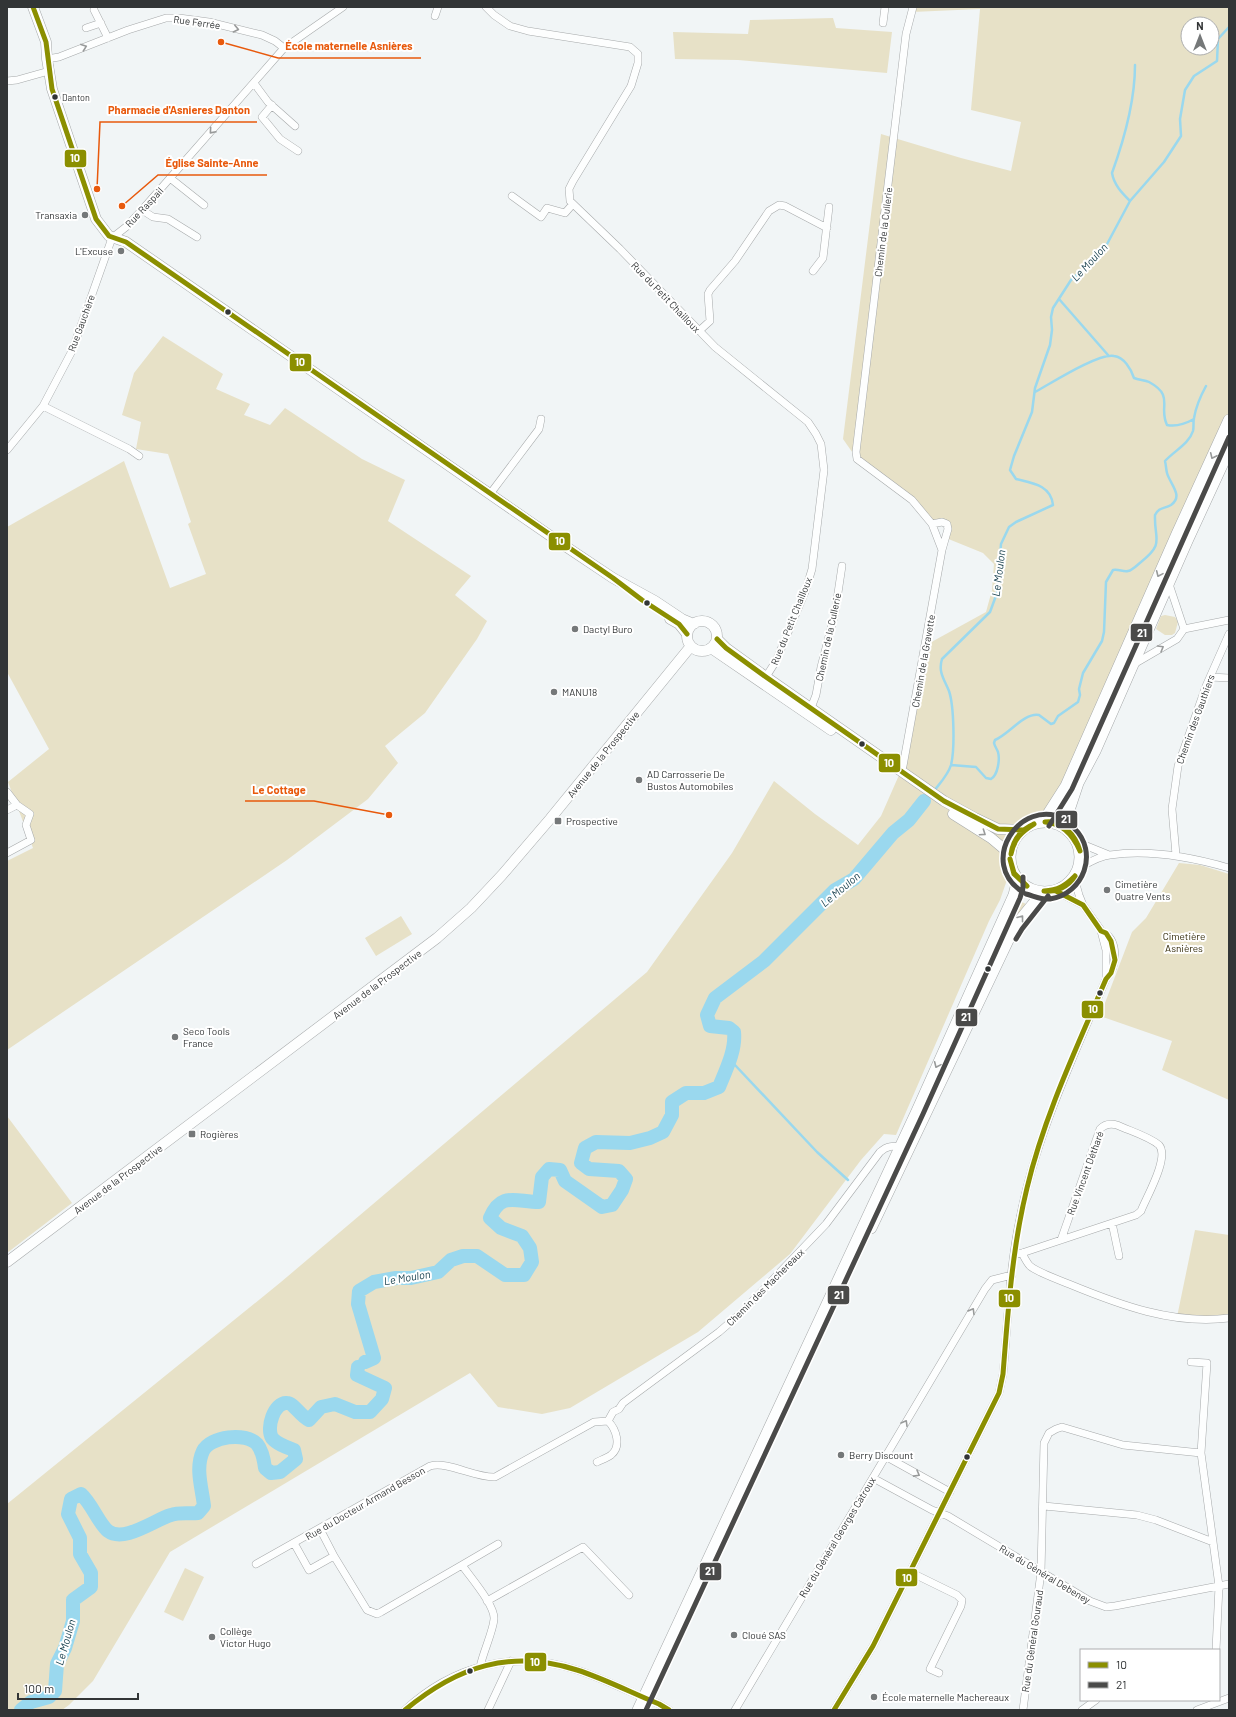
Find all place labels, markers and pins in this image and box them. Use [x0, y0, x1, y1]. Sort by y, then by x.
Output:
callout: École maternelle Asnières [278, 35, 421, 58]
marker: Danton [50, 92, 60, 102]
place label: Danton [62, 92, 90, 103]
callout: Pharmacie d'Asnieres Danton [100, 99, 257, 122]
callout: Église Sainte-Anne [158, 152, 267, 175]
place label: Transaxia [35, 209, 77, 221]
marker: Transaxia [80, 210, 90, 220]
place label: L'Excuse [75, 245, 113, 257]
marker: L'Excuse [116, 246, 126, 256]
unlabelled marker [223, 307, 233, 317]
unlabelled marker [642, 598, 652, 608]
place label: Dactyl Buro [583, 623, 633, 635]
marker: Dactyl Buro [570, 624, 580, 634]
place label: MANU18 [562, 686, 597, 698]
marker: MANU18 [549, 687, 559, 697]
unlabelled marker [857, 739, 867, 749]
place label: AD Carrosserie De Bustos Automobiles [647, 768, 734, 792]
marker: AD Carrosserie De Bustos Automobiles [634, 775, 644, 785]
callout: Le Cottage [245, 778, 314, 801]
place label: Prospective [566, 815, 618, 827]
marker: Prospective [553, 816, 563, 826]
place label: Cimetière Quatre Vents [1115, 878, 1171, 902]
marker: Cimetière Quatre Vents [1102, 885, 1112, 895]
unlabelled marker [983, 964, 993, 974]
unlabelled marker [1095, 988, 1105, 998]
place label: Seco Tools France [183, 1025, 230, 1049]
marker: Seco Tools France [170, 1032, 180, 1042]
place label: Rogières [200, 1128, 239, 1140]
marker: Rogières [187, 1129, 197, 1139]
place label: Berry Discount [849, 1449, 914, 1461]
marker: Berry Discount [836, 1450, 846, 1460]
unlabelled marker [962, 1452, 972, 1462]
place label: Collège Victor Hugo [220, 1625, 271, 1649]
place label: Cloué SAS [742, 1629, 786, 1641]
marker: Cloué SAS [729, 1630, 739, 1640]
marker: Collège Victor Hugo [207, 1632, 217, 1642]
unlabelled marker [465, 1666, 475, 1676]
place label: École maternelle Machereaux [882, 1691, 1009, 1703]
marker: École maternelle Machereaux [869, 1692, 879, 1702]

